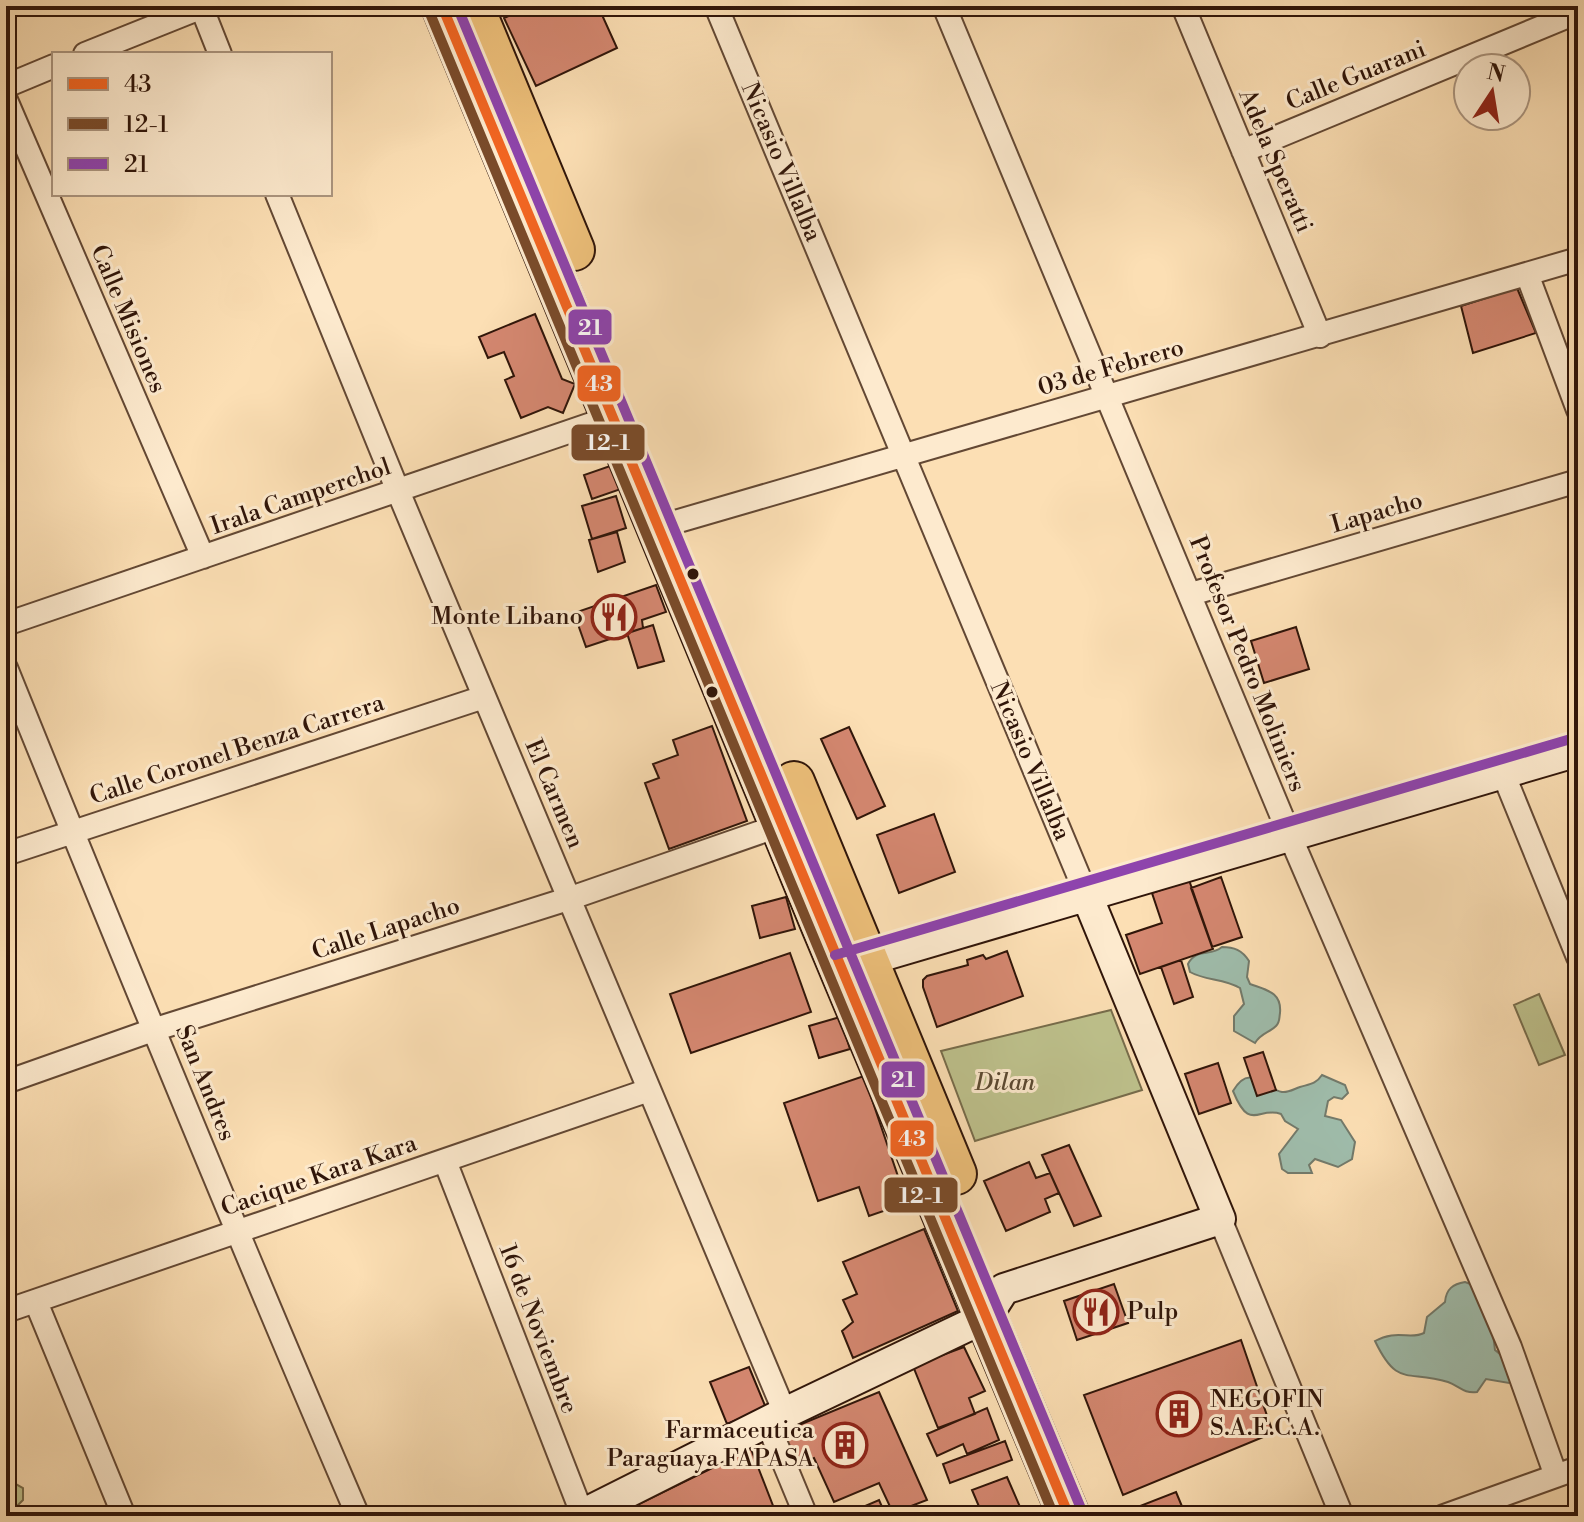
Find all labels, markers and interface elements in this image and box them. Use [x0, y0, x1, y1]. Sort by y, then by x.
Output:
street label: Calle Guarani [1282, 34, 1430, 118]
legend [52, 52, 332, 196]
north arrow [1452, 52, 1532, 132]
text: N [1485, 59, 1508, 89]
text: 43 [124, 70, 152, 100]
street label: Nicasio Villalba [734, 78, 828, 247]
street label: Adela Speratti [1231, 84, 1319, 237]
text: 12-1 [124, 110, 169, 140]
text: 21 [124, 150, 149, 180]
street label: Calle Misiones [83, 240, 173, 398]
line badge: 21 [567, 308, 613, 346]
text: 21 [578, 315, 603, 342]
street label: 03 de Febrero [1034, 333, 1188, 403]
line badge: 43 [576, 364, 622, 403]
text: 43 [585, 371, 613, 398]
line badge: 12-1 [570, 423, 646, 462]
text: 12-1 [586, 430, 630, 457]
street label: Irala Camperchol [207, 452, 395, 542]
street label: Lapacho [1328, 486, 1426, 540]
street label: Profesor Pedro Moliniers [1182, 532, 1312, 796]
unlabelled marker [685, 566, 701, 582]
restaurant icon: Monte Libano [590, 593, 638, 641]
place label: Monte Libano [431, 602, 583, 632]
street label: Nicasio Villalba [983, 677, 1077, 846]
unlabelled marker [704, 684, 720, 700]
street label: Calle Coronel Benza Carrera [86, 688, 389, 812]
street label: El Carmen [518, 735, 590, 853]
street label: Calle Lapacho [308, 891, 464, 967]
street label: San Andres [168, 1021, 242, 1145]
line badge: 21 [880, 1060, 926, 1099]
text: 21 [891, 1067, 916, 1094]
park label: Dilan [974, 1068, 1036, 1098]
line badge: 43 [889, 1119, 935, 1158]
text: 43 [898, 1126, 926, 1153]
street label: Cacique Kara Kara [217, 1128, 422, 1224]
line badge: 12-1 [883, 1176, 959, 1214]
text: 12-1 [899, 1183, 943, 1210]
street label: 16 de Noviembre [492, 1240, 584, 1418]
restaurant icon: Pulp [1072, 1288, 1120, 1336]
place label: Pulp [1127, 1297, 1178, 1327]
place label: NEGOFIN S.A.E.C.A. [1210, 1385, 1324, 1443]
building icon: NEGOFIN S.A.E.C.A. [1155, 1390, 1203, 1438]
place label: Farmaceutica Paraguaya FAPASA [607, 1416, 815, 1474]
building icon: Farmaceutica Paraguaya FAPASA [821, 1421, 869, 1469]

